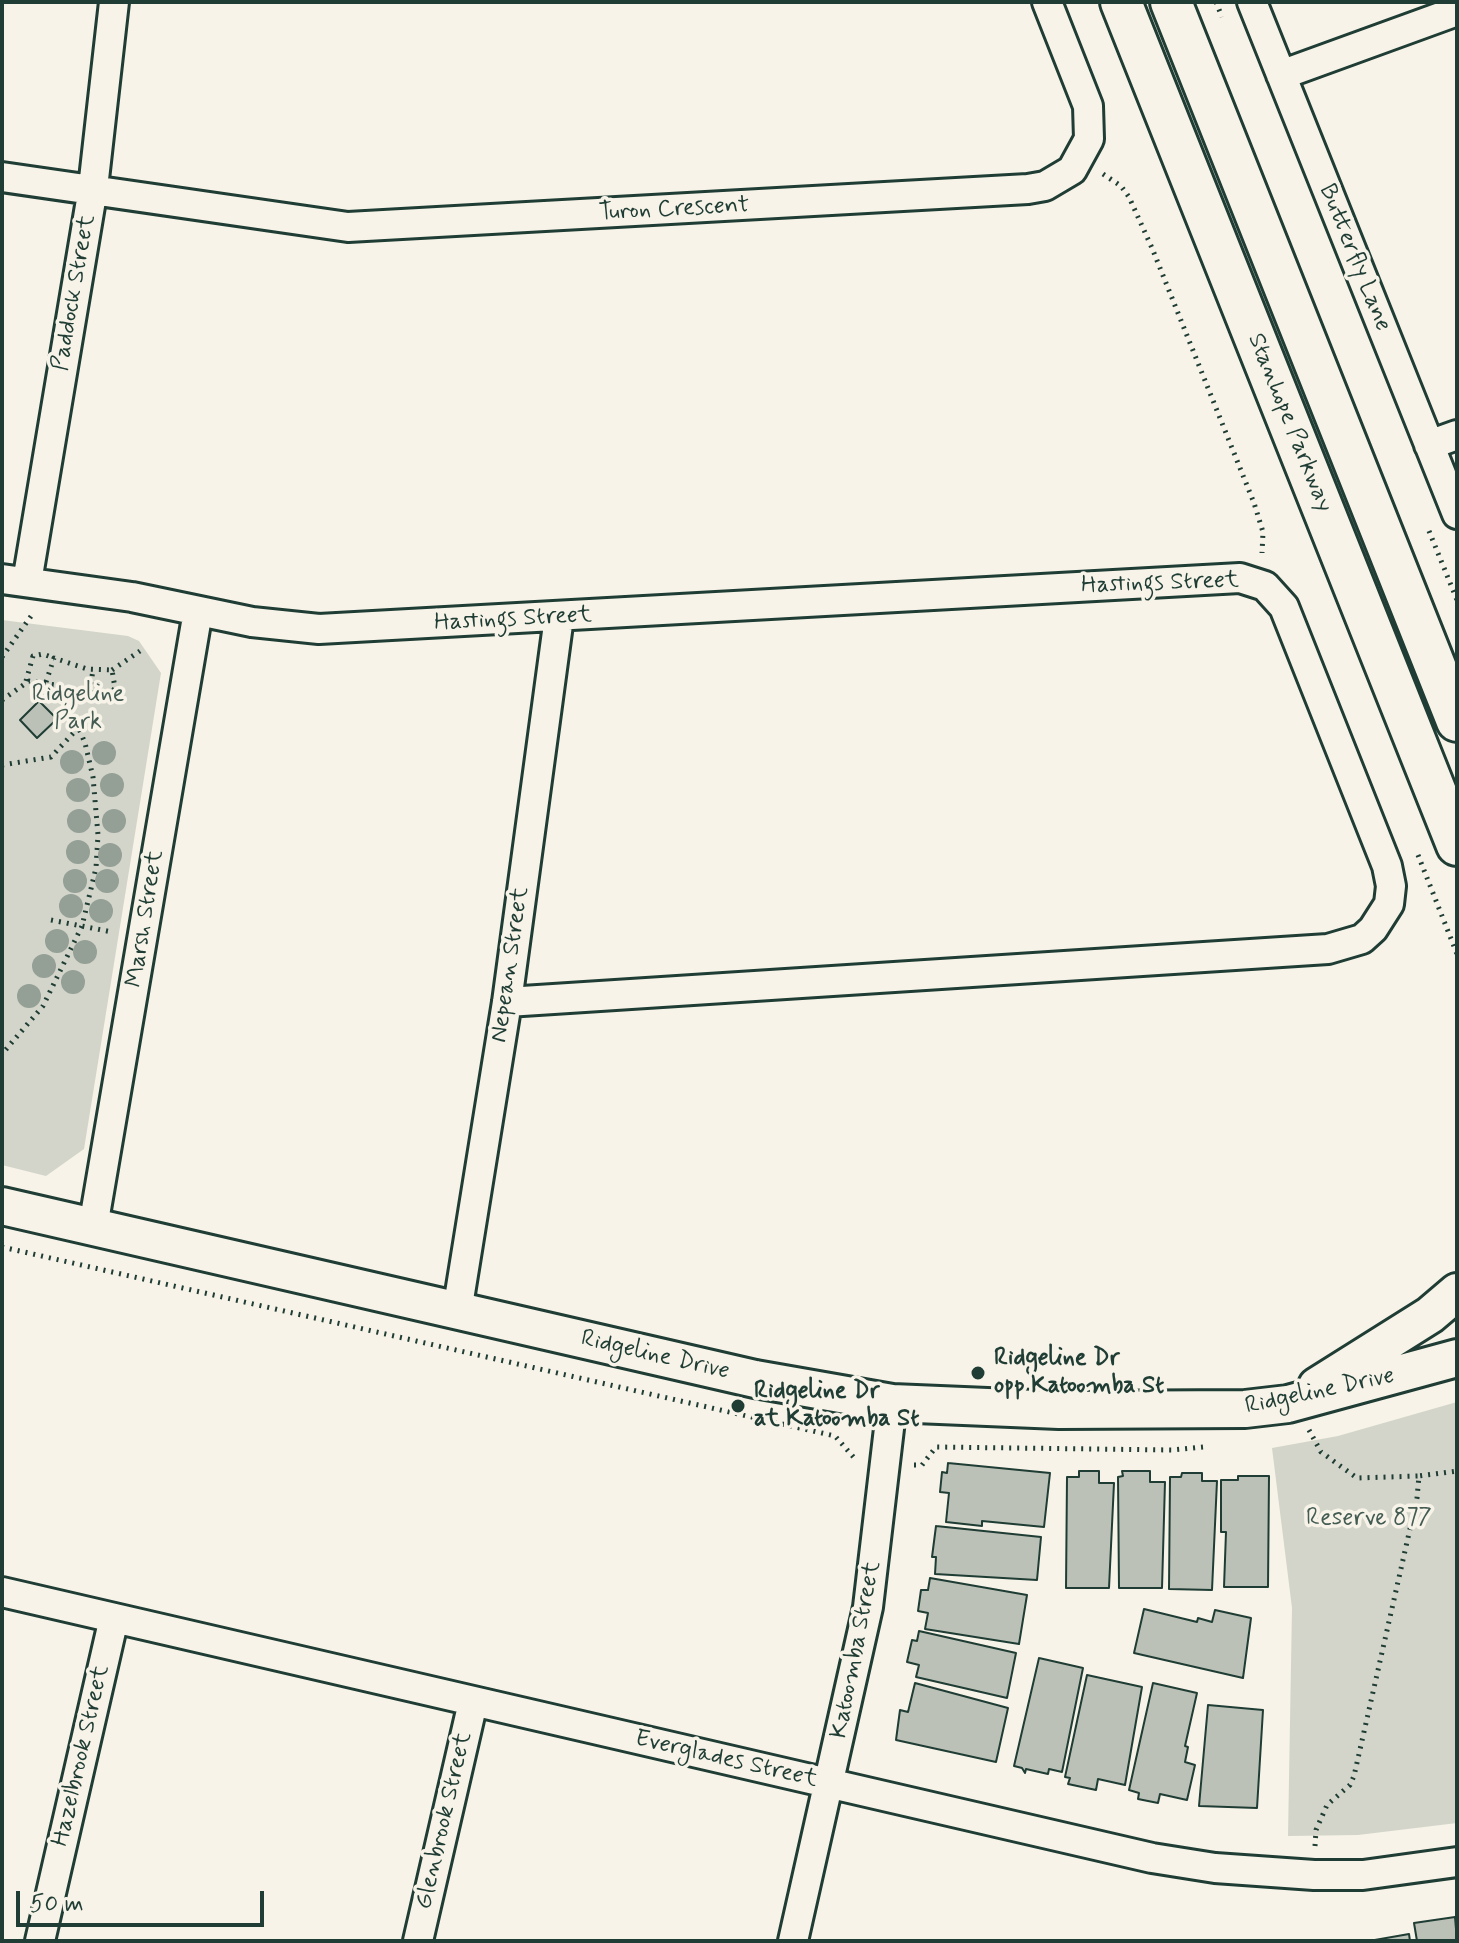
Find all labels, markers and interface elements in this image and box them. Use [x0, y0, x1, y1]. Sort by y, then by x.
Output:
street label: Butterfly Lane [1311, 180, 1397, 336]
street label: Turon Crescent [598, 192, 750, 228]
street label: Paddock Street [47, 213, 103, 373]
street label: Stanhope Parkway [1240, 329, 1338, 517]
street label: Hastings Street [1081, 567, 1239, 601]
street label: Hastings Street [433, 601, 593, 639]
park label: Ridgeline Park [32, 681, 124, 737]
street label: Marsh Street [121, 848, 171, 990]
street label: Nepean Street [486, 885, 536, 1045]
street label: Ridgeline Drive [578, 1325, 732, 1387]
place label: Ridgeline Dr opp Katoomba St [994, 1345, 1164, 1401]
street label: Ridgeline Drive [1243, 1362, 1397, 1422]
marker: Ridgeline Dr opp Katoomba St [969, 1364, 987, 1382]
place label: Ridgeline Dr at Katoomba St [754, 1378, 919, 1434]
marker: Ridgeline Dr at Katoomba St [729, 1397, 747, 1415]
park label: Reserve 877 [1306, 1505, 1432, 1533]
street label: Katoomba Street [826, 1559, 888, 1741]
street label: Hazelbrook Street [47, 1663, 117, 1849]
street label: Everglades Street [632, 1725, 820, 1795]
street label: Glenbrook Street [411, 1730, 479, 1912]
scale bar [20, 1875, 268, 1925]
text: 50 m [30, 1889, 84, 1920]

